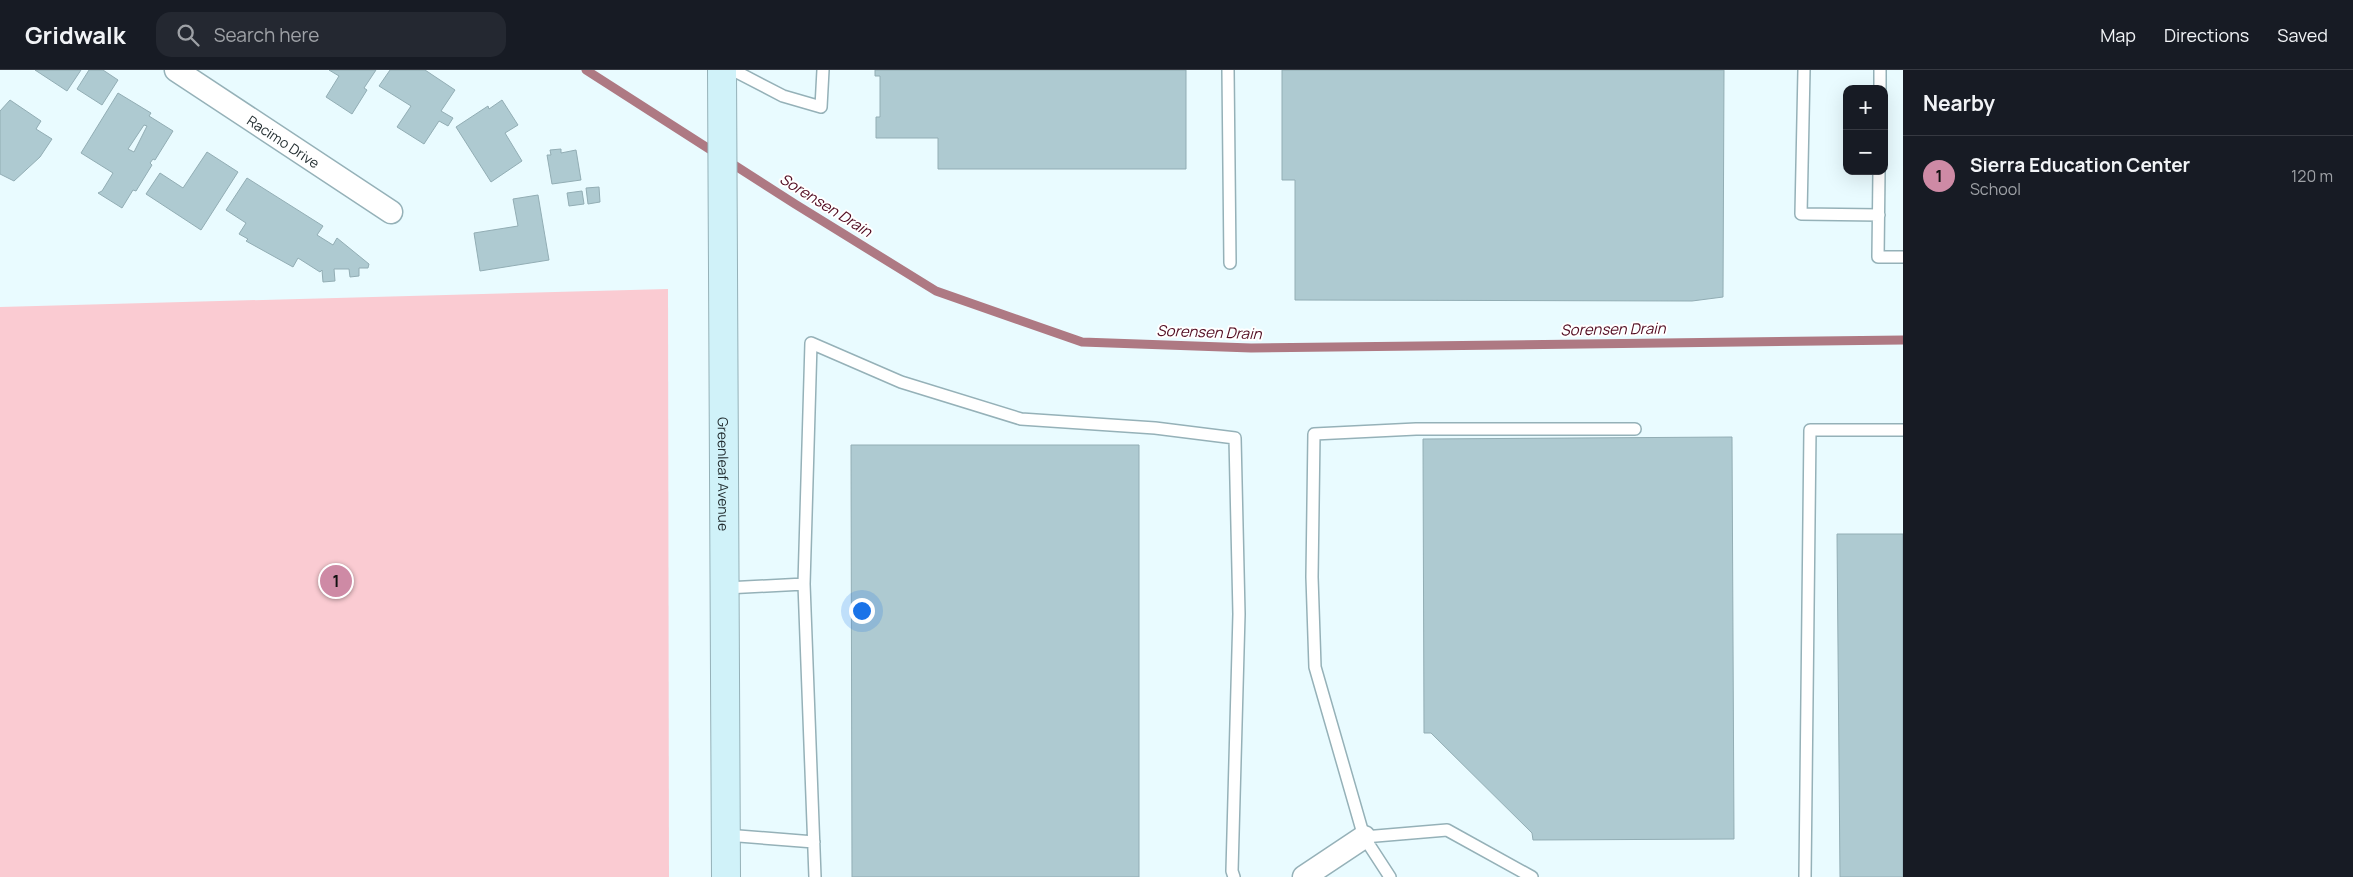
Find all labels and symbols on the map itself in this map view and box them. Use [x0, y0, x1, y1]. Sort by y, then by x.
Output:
street label: Racimo Drive [244, 110, 324, 172]
water label: Sorensen Drain [776, 168, 877, 242]
water label: Sorensen Drain [1560, 318, 1667, 340]
water label: Sorensen Drain [1156, 320, 1263, 344]
street label: Greenleaf Avenue [714, 417, 734, 531]
pin: 1 [320, 562, 352, 600]
your location [849, 598, 875, 624]

